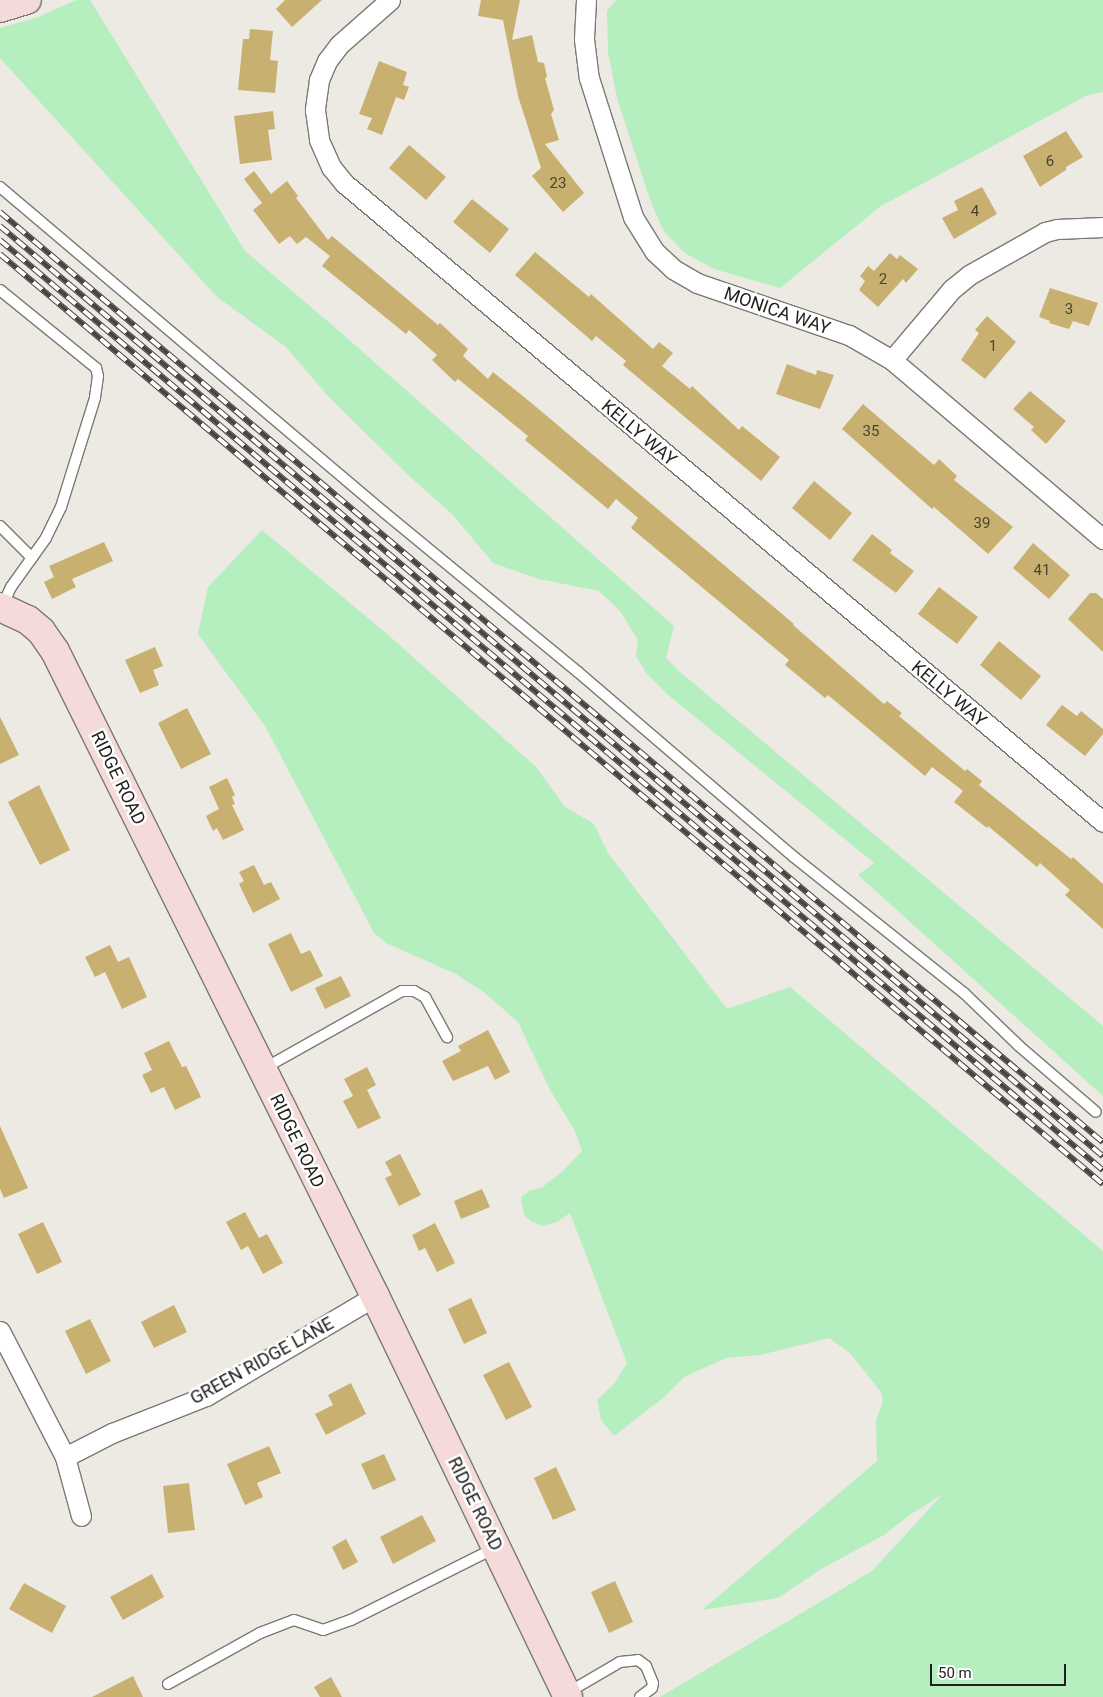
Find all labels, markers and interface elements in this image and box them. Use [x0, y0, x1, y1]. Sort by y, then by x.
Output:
house number: 6 [1046, 153, 1054, 171]
house number: 23 [550, 175, 566, 193]
house number: 4 [971, 203, 979, 221]
house number: 2 [879, 271, 887, 289]
street label: MONICA WAY [721, 283, 833, 339]
house number: 3 [1065, 301, 1073, 319]
house number: 1 [989, 338, 997, 356]
street label: KELLY WAY [597, 395, 681, 471]
house number: 35 [863, 423, 879, 441]
house number: 39 [974, 515, 990, 533]
house number: 41 [1034, 562, 1050, 580]
street label: KELLY WAY [907, 656, 991, 732]
street label: RIDGE ROAD [86, 728, 150, 828]
street label: RIDGE ROAD [265, 1091, 329, 1191]
street label: GREEN RIDGE LANE [187, 1313, 337, 1409]
street label: RIDGE ROAD [443, 1454, 507, 1554]
scale bar [933, 1654, 1069, 1686]
text: 50 m [938, 1664, 972, 1682]

